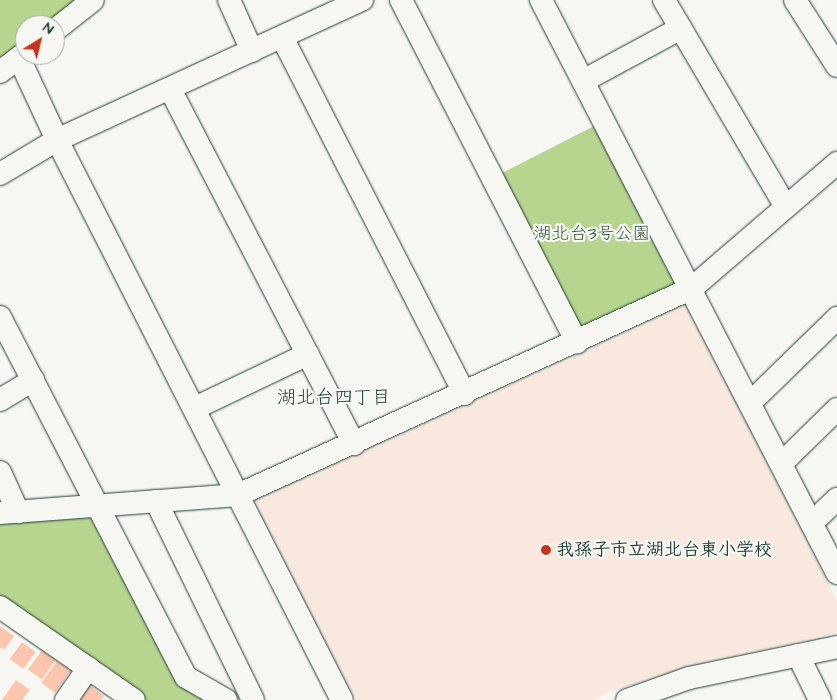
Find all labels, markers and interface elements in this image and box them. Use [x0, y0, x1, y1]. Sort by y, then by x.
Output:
north arrow [15, 15, 65, 65]
text: N [39, 18, 58, 39]
park label: 湖北台3号公園 [533, 223, 651, 245]
district label: 湖北台四丁目 [277, 387, 391, 409]
place label: 我孫子市立湖北台東小学校 [556, 539, 772, 561]
marker: 我孫子市立湖北台東小学校 [540, 544, 552, 556]

